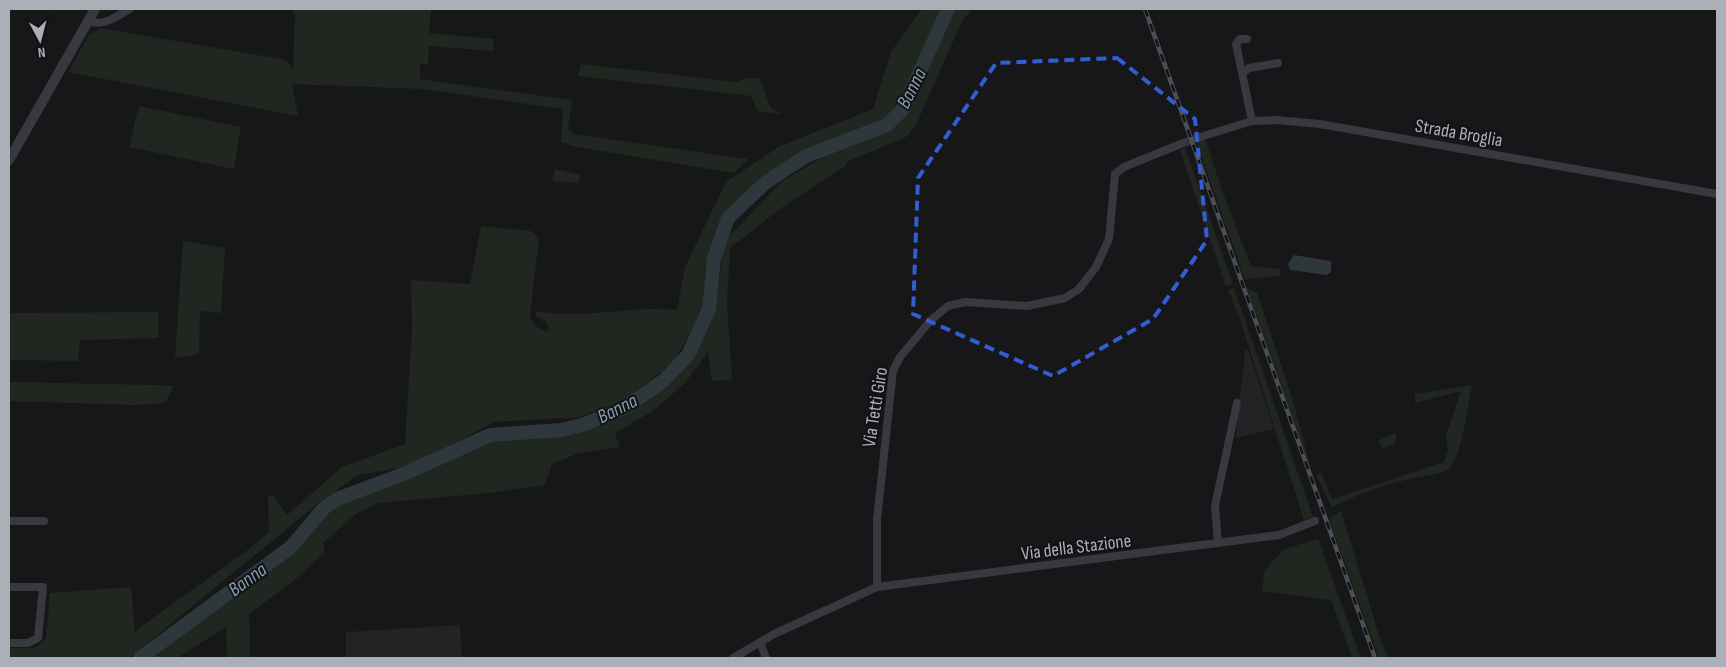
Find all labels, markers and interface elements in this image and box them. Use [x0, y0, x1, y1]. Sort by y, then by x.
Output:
north arrow [15, 15, 65, 65]
text: N [37, 44, 46, 61]
water label: Banna [892, 64, 932, 112]
street label: Strada Broglia [1413, 114, 1504, 152]
street label: Via Tetti Giro [858, 366, 893, 449]
water label: Banna [593, 389, 641, 429]
street label: Via della Stazione [1020, 529, 1132, 566]
water label: Banna [224, 558, 272, 602]

